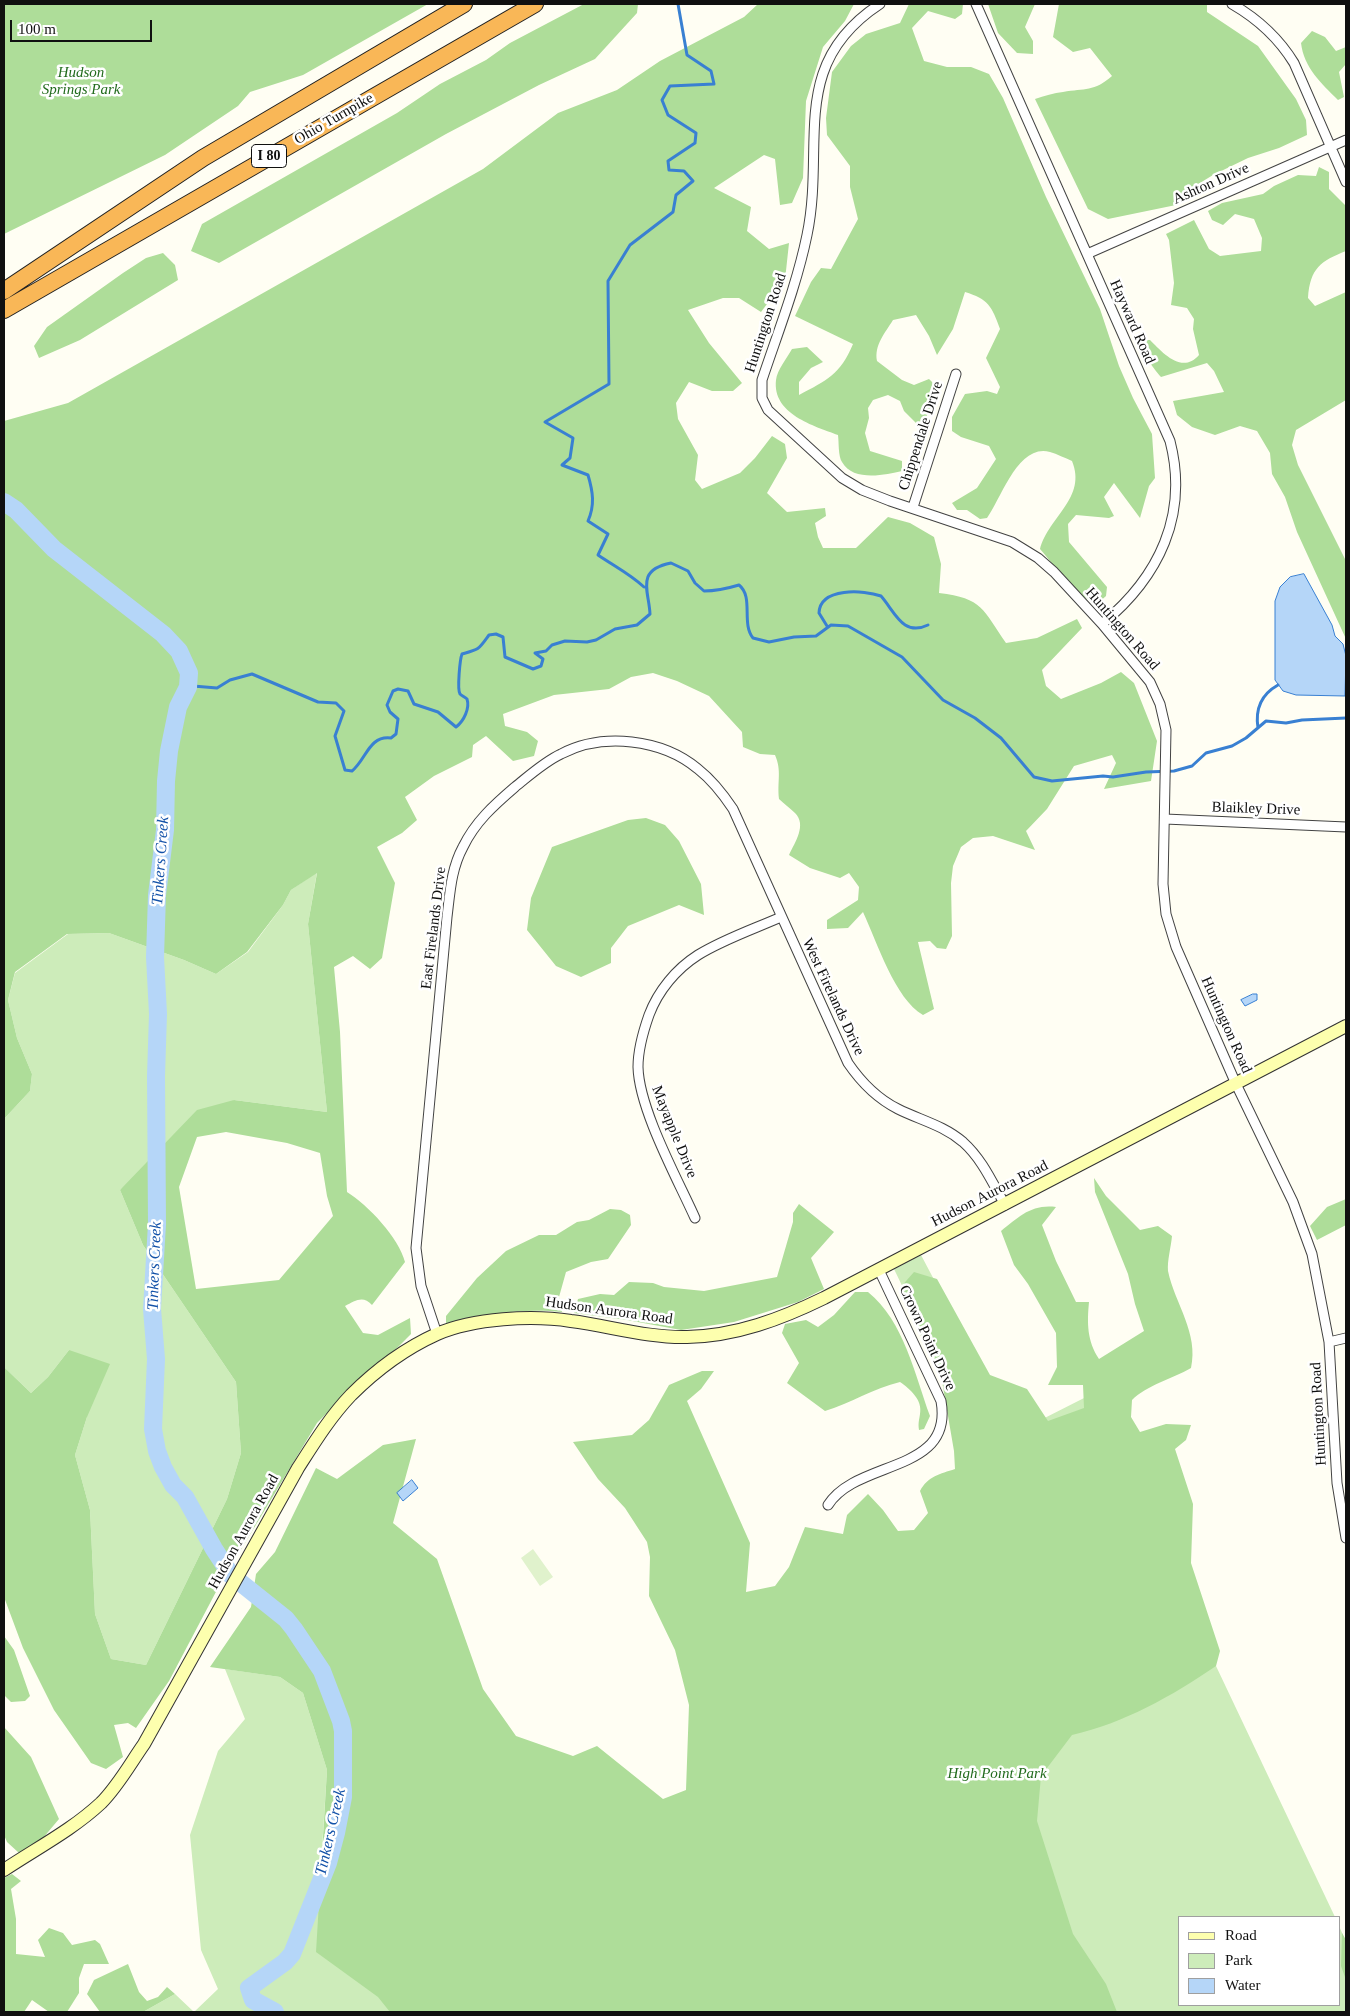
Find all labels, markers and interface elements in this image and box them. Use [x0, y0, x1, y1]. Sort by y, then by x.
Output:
scale bar [12, 10, 155, 42]
text: 100 m [18, 21, 56, 37]
park label: Hudson Springs Park [42, 64, 120, 99]
street label: Ohio Turnpike [291, 89, 377, 149]
road number: I 80 [252, 144, 286, 168]
street label: Ashton Drive [1170, 159, 1252, 209]
street label: Huntington Road [741, 271, 791, 375]
street label: Hayward Road [1105, 277, 1159, 367]
street label: Chippendale Drive [895, 379, 947, 493]
street label: Huntington Road [1081, 584, 1163, 674]
street label: Blaikley Drive [1211, 798, 1301, 820]
water label: Tinkers Creek [148, 816, 174, 906]
street label: East Firelands Drive [418, 866, 450, 990]
street label: West Firelands Drive [798, 936, 868, 1058]
street label: Huntington Road [1197, 974, 1255, 1076]
street label: Mayapple Drive [647, 1083, 701, 1181]
street label: Hudson Aurora Road [929, 1157, 1051, 1231]
water label: Tinkers Creek [144, 1221, 166, 1311]
street label: Crown Point Drive [895, 1282, 959, 1394]
street label: Hudson Aurora Road [544, 1293, 674, 1329]
street label: Huntington Road [1307, 1362, 1331, 1466]
street label: Hudson Aurora Road [205, 1472, 283, 1592]
park label: High Point Park [947, 1765, 1047, 1783]
water label: Tinkers Creek [312, 1787, 350, 1877]
legend [1178, 1916, 1340, 2006]
text: Road [1225, 1927, 1257, 1943]
text: Park [1225, 1952, 1253, 1968]
text: Water [1225, 1977, 1260, 1993]

